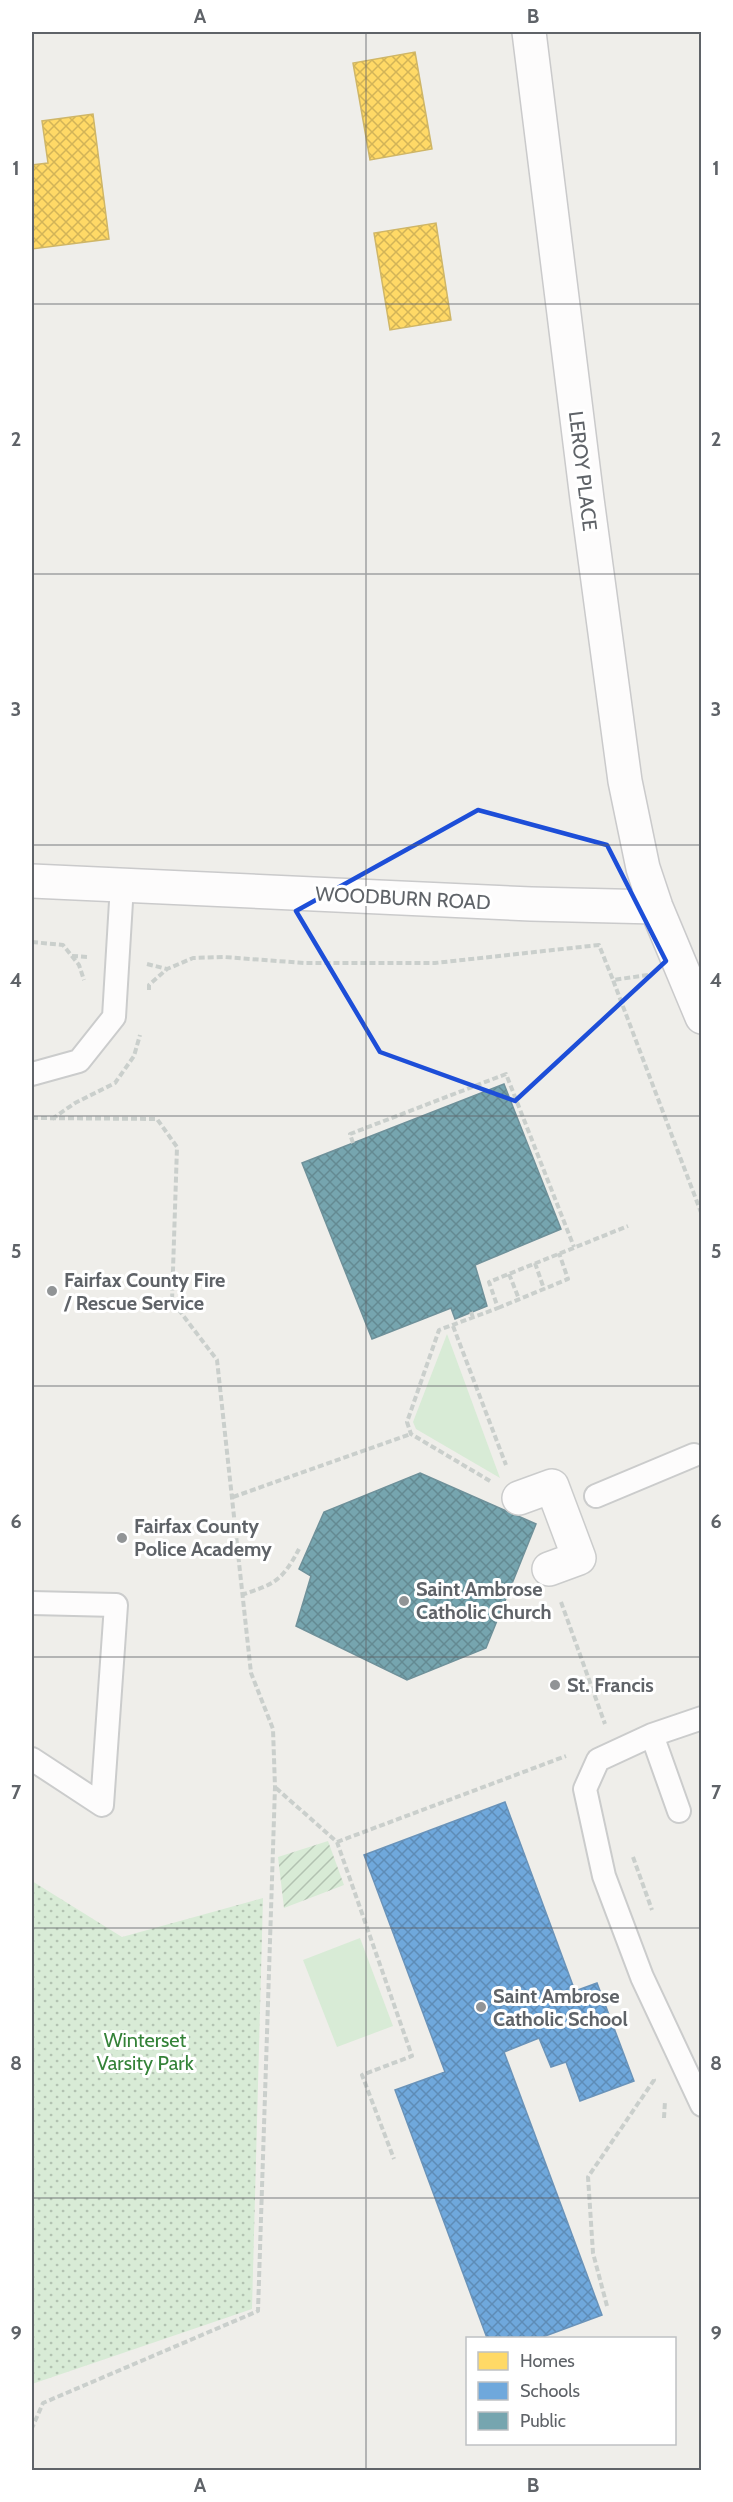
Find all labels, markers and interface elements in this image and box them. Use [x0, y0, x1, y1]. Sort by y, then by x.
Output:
text: A [194, 4, 207, 28]
text: B [527, 4, 539, 28]
text: 1 [12, 156, 20, 180]
text: 1 [712, 156, 720, 180]
street label: LEROY PLACE [564, 410, 602, 532]
text: 2 [11, 427, 21, 451]
text: 2 [711, 427, 721, 451]
text: 3 [11, 697, 21, 721]
text: 3 [711, 697, 721, 721]
street label: WOODBURN ROAD [315, 881, 491, 915]
text: 4 [10, 968, 22, 992]
text: 4 [710, 968, 722, 992]
text: 5 [11, 1239, 21, 1263]
text: 5 [711, 1239, 721, 1263]
place label: Fairfax County Fire / Rescue Service [63, 1268, 225, 1315]
marker: Fairfax County Fire / Rescue Service [45, 1284, 59, 1298]
text: 6 [10, 1509, 22, 1533]
text: 6 [710, 1509, 722, 1533]
place label: Fairfax County Police Academy [134, 1514, 272, 1561]
marker: Fairfax County Police Academy [115, 1531, 129, 1545]
place label: Saint Ambrose Catholic Church [416, 1577, 552, 1624]
marker: Saint Ambrose Catholic Church [397, 1594, 411, 1608]
place label: St. Francis [567, 1673, 654, 1697]
marker: St. Francis [548, 1678, 562, 1692]
text: 7 [11, 1780, 22, 1804]
text: 7 [711, 1780, 722, 1804]
place label: Saint Ambrose Catholic School [493, 1984, 628, 2031]
marker: Saint Ambrose Catholic School [474, 2000, 488, 2014]
park label: Winterset Varsity Park [96, 2028, 194, 2075]
text: 8 [10, 2051, 22, 2075]
text: 8 [710, 2051, 722, 2075]
text: 9 [10, 2321, 22, 2345]
text: 9 [710, 2321, 722, 2345]
legend [466, 2337, 676, 2445]
text: Homes [520, 2350, 575, 2372]
text: Schools [520, 2380, 580, 2402]
text: Public [520, 2410, 566, 2432]
text: A [194, 2473, 207, 2497]
text: B [527, 2473, 539, 2497]

